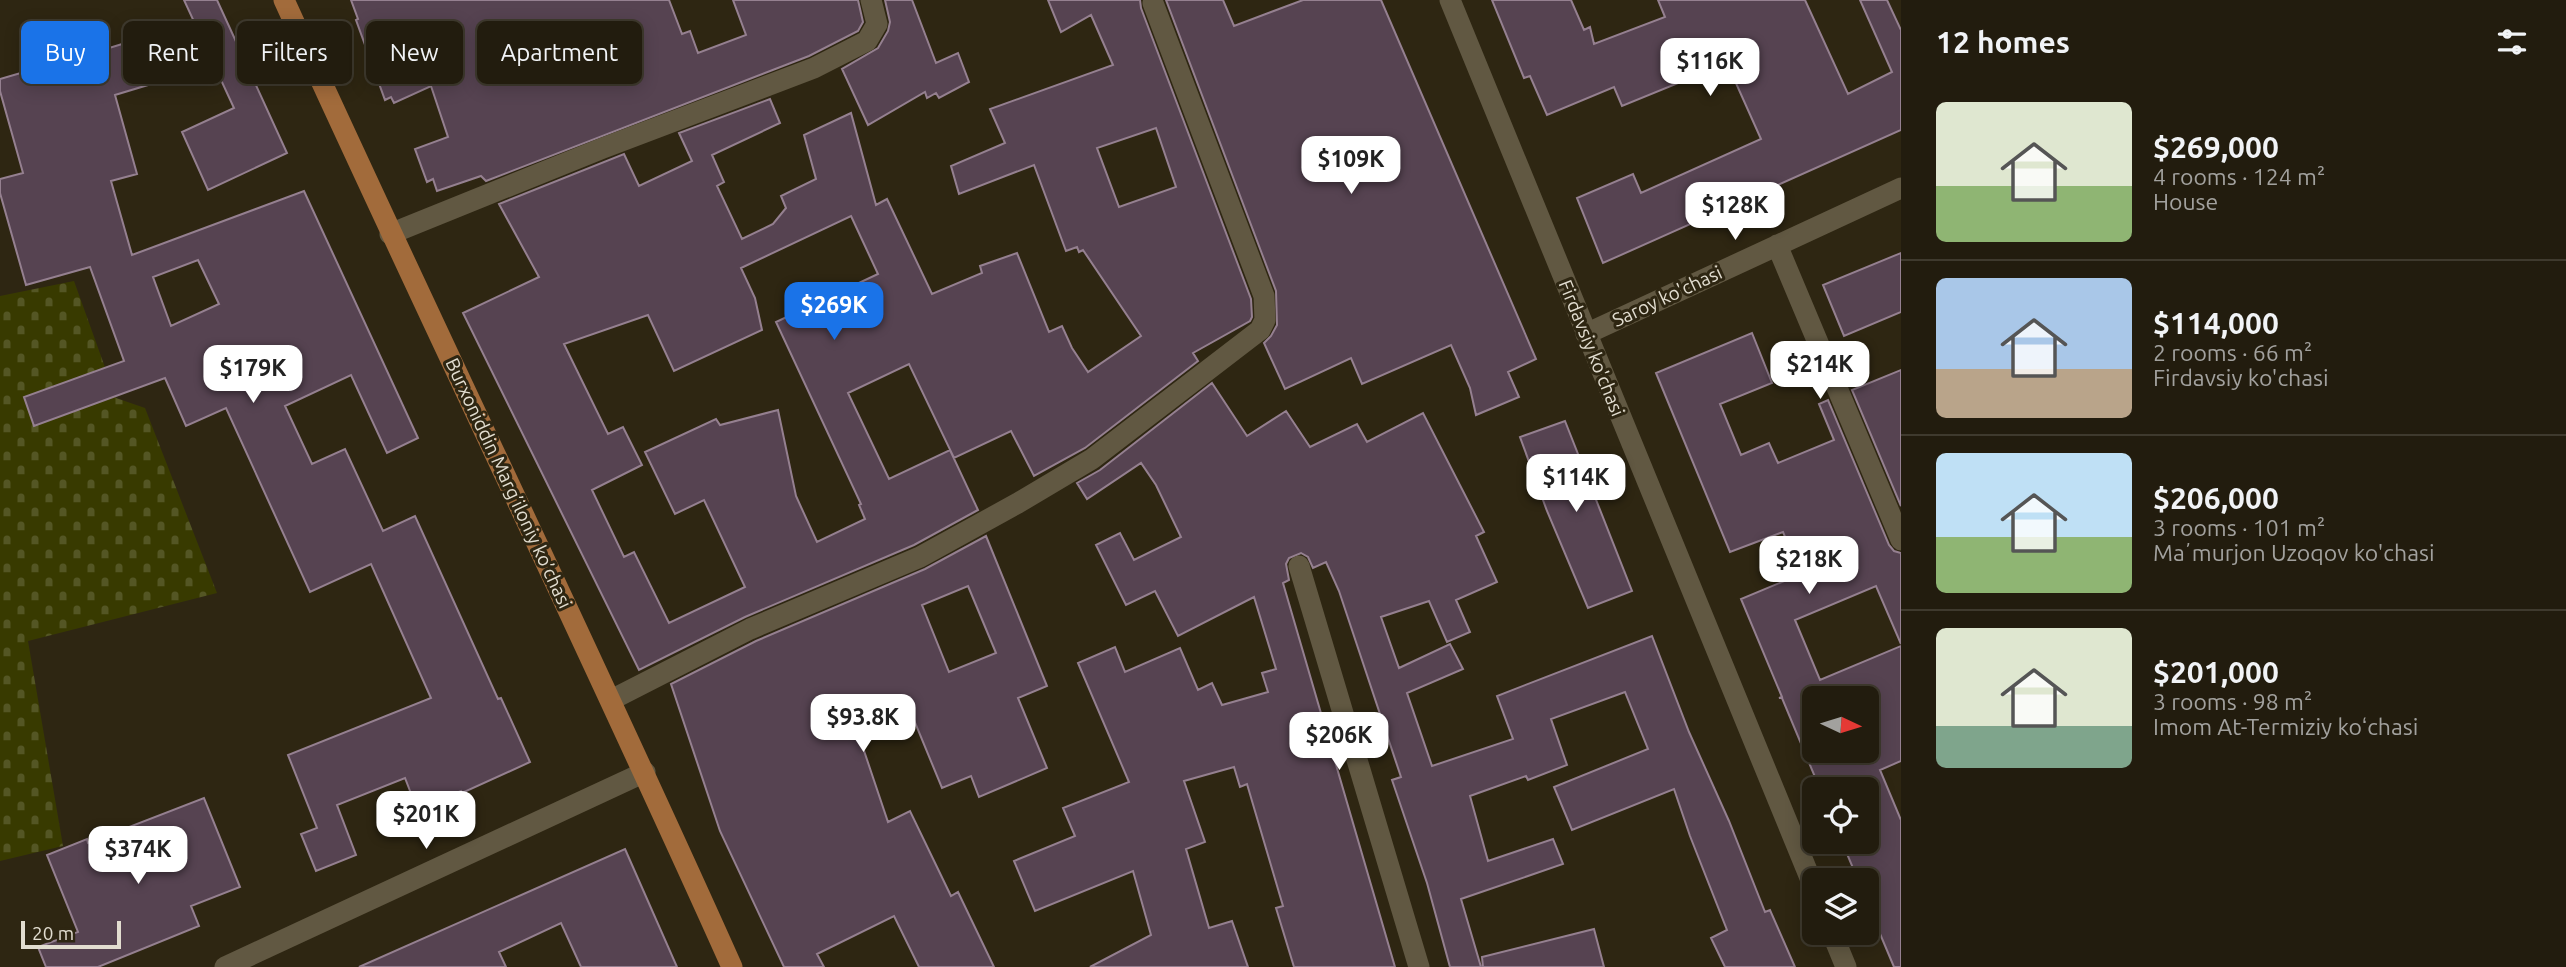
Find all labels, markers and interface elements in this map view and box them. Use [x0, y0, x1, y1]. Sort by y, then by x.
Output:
chip: Buy [21, 21, 109, 84]
chip: Rent [123, 21, 223, 84]
chip: Filters [237, 21, 352, 84]
chip: New [366, 21, 463, 84]
chip: Apartment [477, 21, 642, 84]
icon: filters [2493, 23, 2531, 61]
text: 12 homes [1936, 25, 2070, 59]
pin: $116K [1661, 38, 1759, 98]
text: $116K [1676, 48, 1744, 73]
icon: home [1992, 130, 2076, 214]
text: $269,000 [2153, 130, 2279, 164]
pin: $109K [1302, 136, 1400, 196]
text: $109K [1317, 146, 1385, 171]
text: 4 rooms · 124 m² [2153, 164, 2325, 189]
pin: $128K [1686, 182, 1784, 242]
text: House [2153, 189, 2218, 214]
text: $128K [1701, 192, 1769, 217]
street label: Saroy ko'chasi [1609, 261, 1725, 331]
street label: Firdavsiy ko'chasi [1555, 277, 1629, 419]
pin: $269K [785, 282, 883, 342]
text: $269K [800, 292, 868, 317]
icon: home [1992, 306, 2076, 390]
text: $114,000 [2153, 306, 2279, 340]
text: 2 rooms · 66 m² [2153, 340, 2312, 365]
pin: $214K [1771, 342, 1869, 401]
pin: $179K [204, 346, 302, 405]
text: $214K [1786, 351, 1854, 376]
street label: Burxoniddin Marg’iloniy ko’chasi [441, 354, 577, 612]
text: $179K [219, 355, 287, 380]
text: Firdavsiy ko'chasi [2153, 365, 2329, 390]
pin: $114K [1527, 454, 1625, 514]
text: $114K [1542, 464, 1610, 489]
icon: home [1992, 481, 2076, 565]
text: $206,000 [2153, 481, 2279, 515]
text: 3 rooms · 101 m² [2153, 515, 2325, 540]
pin: $218K [1760, 536, 1858, 596]
text: Maʼmurjon Uzoqov ko'chasi [2153, 540, 2435, 565]
text: $218K [1775, 546, 1843, 571]
text: $201,000 [2153, 655, 2279, 689]
icon: home [1992, 656, 2076, 740]
north arrow [1802, 686, 1880, 763]
map controls [1802, 686, 1879, 945]
text: 3 rooms · 98 m² [2153, 689, 2312, 714]
pin: $93.8K [806, 694, 920, 754]
text: $93.8K [827, 704, 899, 729]
pin: $206K [1290, 712, 1388, 772]
text: Imom At-Termiziy koʻchasi [2153, 714, 2418, 739]
text: $206K [1305, 722, 1373, 747]
button: locate [1802, 777, 1879, 854]
pin: $201K [377, 792, 475, 851]
text: $201K [392, 801, 460, 826]
pin: $374K [89, 826, 187, 886]
text: $374K [104, 836, 172, 861]
button: layers [1802, 868, 1879, 945]
scale bar [21, 918, 121, 950]
text: 20 m [32, 922, 74, 944]

